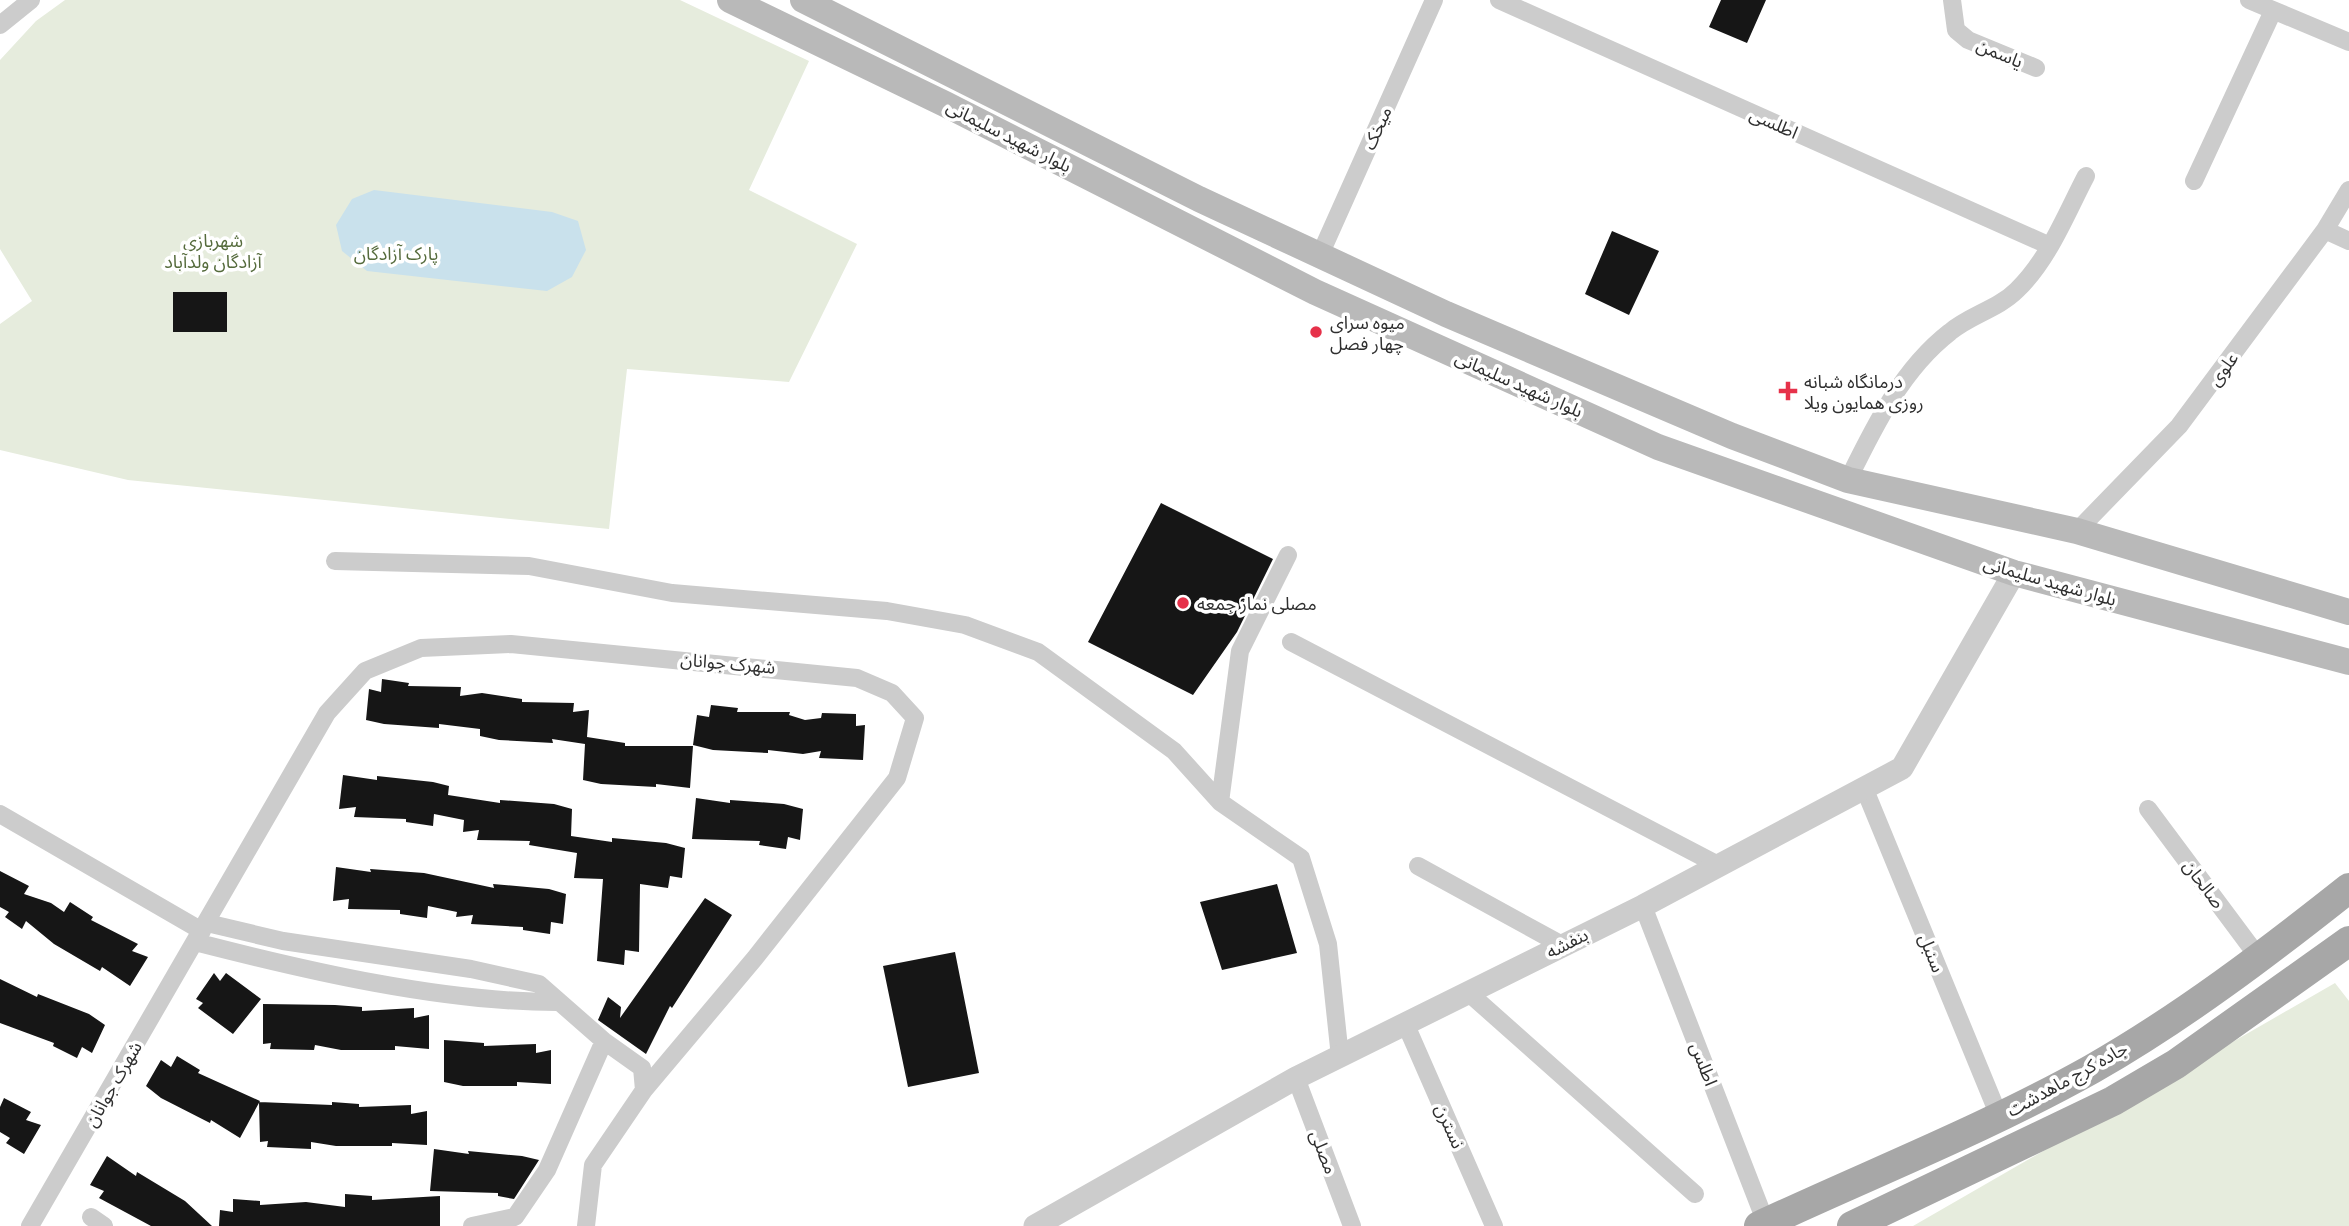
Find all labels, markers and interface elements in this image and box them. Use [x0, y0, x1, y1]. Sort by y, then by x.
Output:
street label: یاسمن [1973, 32, 2027, 74]
street label: بلوار شهید سلیمانی [942, 94, 1076, 178]
street label: اطلسی [1746, 101, 1802, 145]
street label: میخک [1356, 102, 1398, 154]
park label: شهربازی آزادگان ولدآباد [164, 228, 263, 274]
park label: پارک آزادگان [354, 241, 438, 266]
place label: میوه سرای چهار فصل [1330, 310, 1405, 356]
marker: میوه سرای چهار فصل [1308, 324, 1324, 340]
street label: بلوار شهید سلیمانی [1451, 345, 1587, 423]
street label: علوی [2202, 347, 2244, 391]
place label: درمانگاه شبانه روزی همایون ویلا [1804, 369, 1924, 415]
marker: درمانگاه شبانه روزی همایون ویلا [1778, 381, 1798, 401]
street label: بلوار شهید سلیمانی [1981, 550, 2119, 612]
place label: مصلی نماز جمعه [1197, 591, 1317, 616]
marker: مصلی نماز جمعه [1175, 595, 1191, 611]
street label: شهرک جوانان [679, 646, 777, 680]
street label: صالحان [2177, 854, 2231, 914]
street label: بنفشه [1542, 922, 1592, 964]
street label: سنبل [1913, 930, 1951, 976]
street label: جاده کرج ماهدشت [2002, 1035, 2132, 1123]
street label: شهرک جوانان [78, 1036, 148, 1132]
street label: اطلس [1684, 1039, 1724, 1089]
street label: نسترن [1429, 1100, 1471, 1152]
street label: مصلی [1304, 1126, 1344, 1178]

